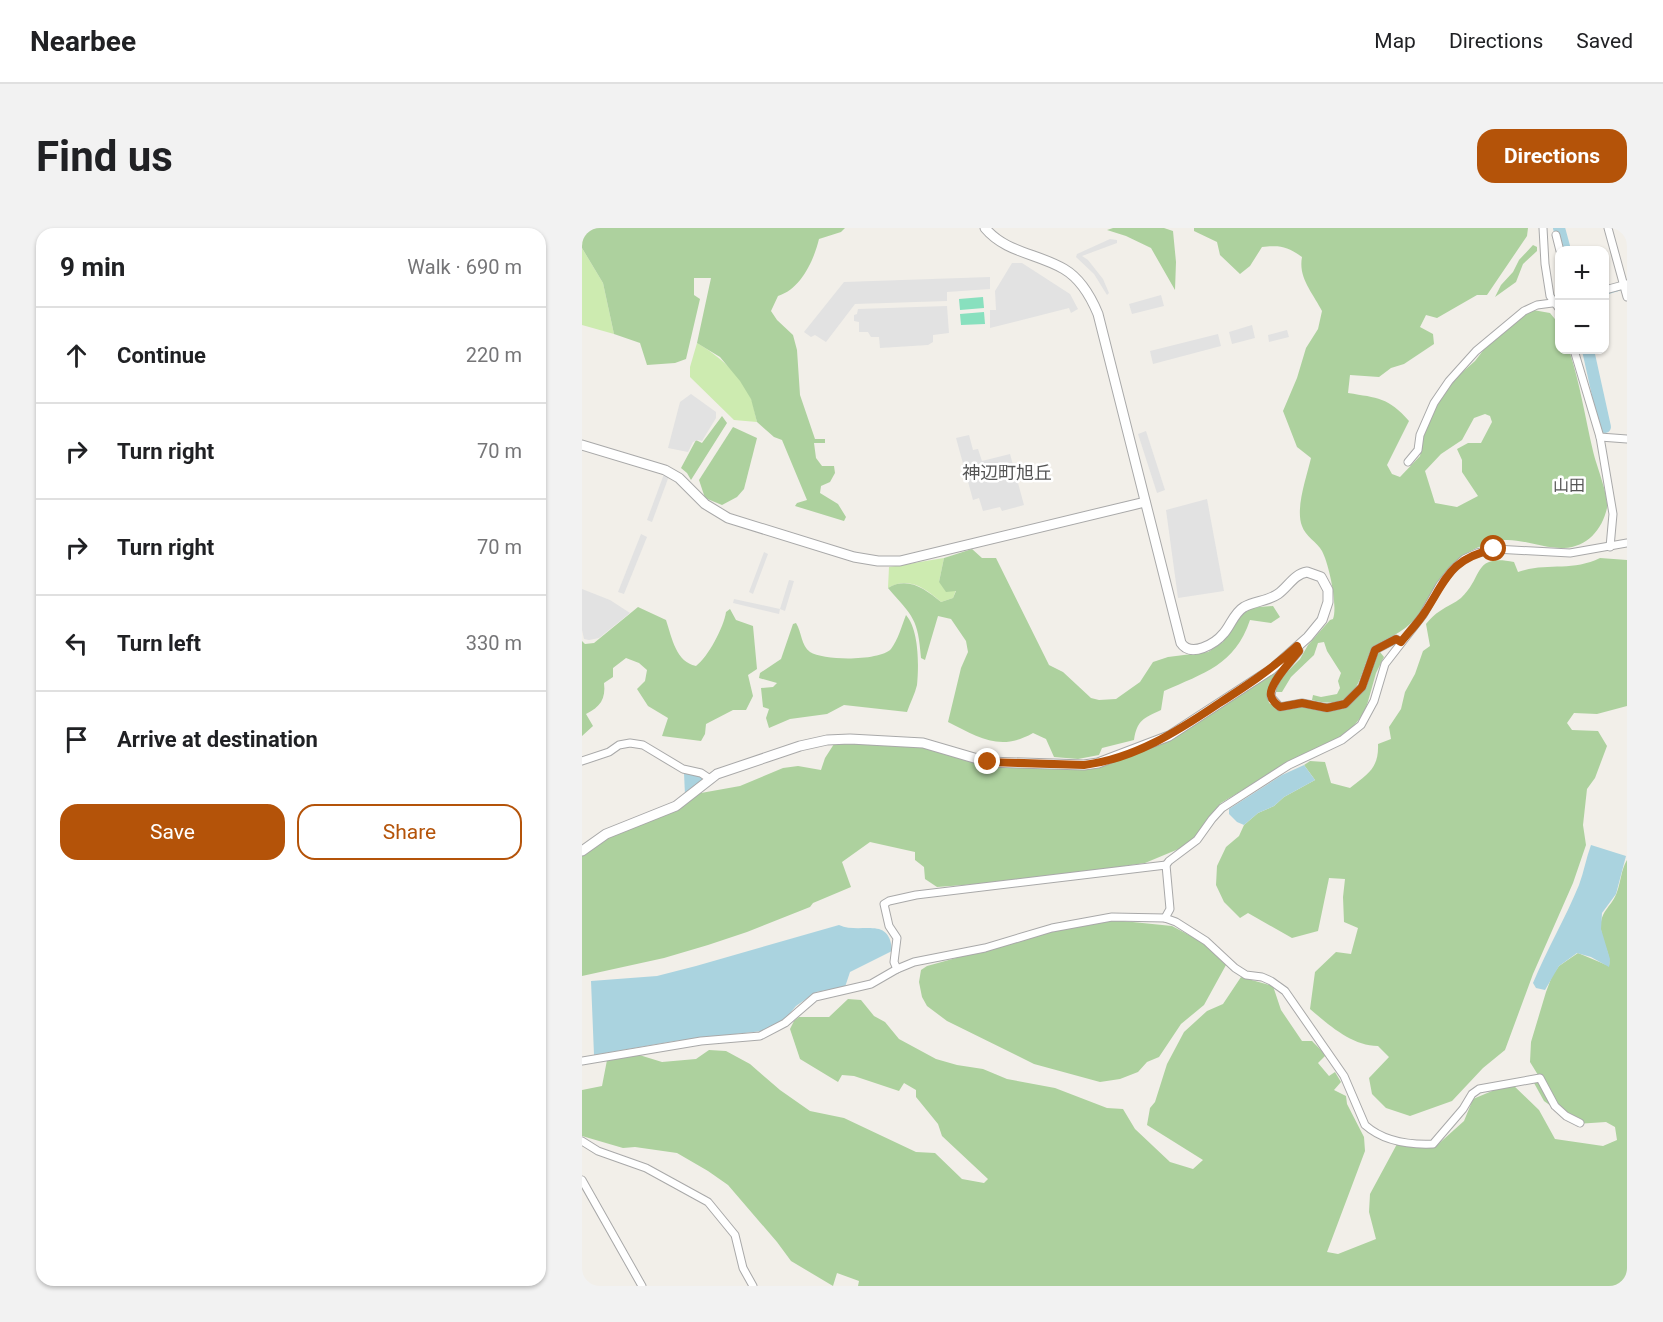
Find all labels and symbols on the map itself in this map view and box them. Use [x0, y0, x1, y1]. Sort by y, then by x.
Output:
district label: 神辺町旭丘 [962, 462, 1052, 483]
district label: 山田 [1553, 476, 1585, 495]
route start [1480, 535, 1506, 561]
route end [974, 748, 1000, 774]

